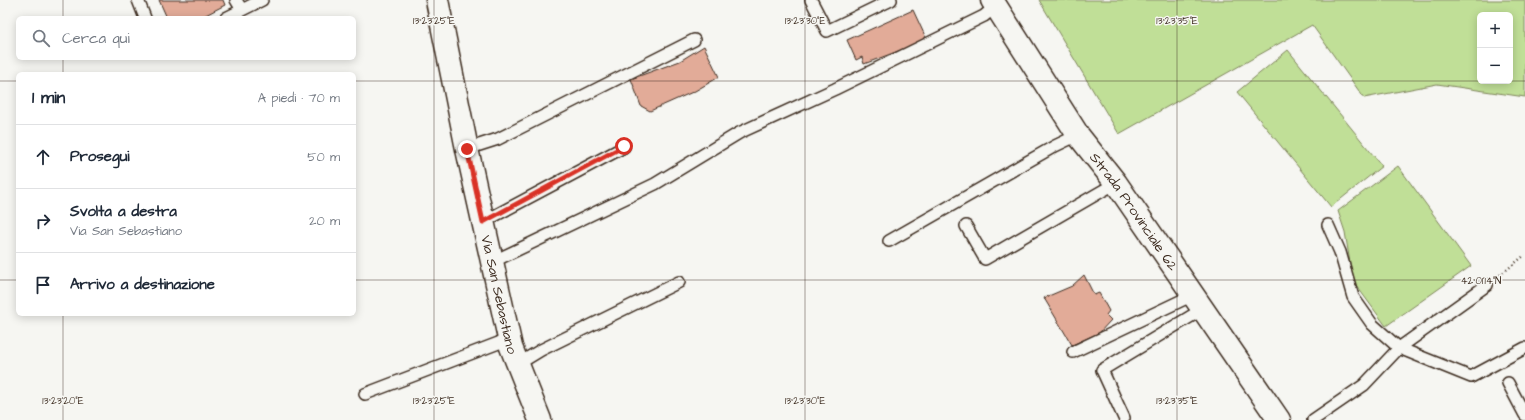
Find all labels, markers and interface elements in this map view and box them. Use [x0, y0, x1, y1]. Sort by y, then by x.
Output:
map controls [1477, 12, 1513, 84]
button: + [1477, 12, 1513, 48]
text: 13°23'25"E [413, 14, 455, 28]
text: 13°23'30"E [785, 14, 825, 28]
text: 13°23'35"E [1156, 14, 1198, 28]
search box [16, 16, 356, 60]
icon: search [30, 27, 52, 49]
text: Cerca qui [62, 28, 130, 49]
button: − [1477, 48, 1513, 84]
text: 1 min [32, 86, 65, 110]
text: A piedi · 70 m [258, 89, 340, 107]
route start [615, 137, 633, 155]
route end [458, 140, 476, 158]
icon: ahead [32, 146, 54, 168]
text: Prosegui [70, 146, 130, 167]
text: 50 m [307, 148, 340, 166]
street label: Strada Provinciale 62 [1085, 149, 1182, 275]
text: Svolta a destra [70, 201, 177, 222]
icon: right [32, 210, 54, 232]
text: 20 m [309, 212, 340, 230]
text: Via San Sebastiano [70, 222, 182, 240]
street label: Via San Sebastiano [475, 234, 522, 357]
icon: arrive [32, 274, 54, 296]
text: Arrivo a destinazione [70, 274, 215, 295]
text: 42°01'14"N [1461, 274, 1501, 288]
text: 13°23'20"E [42, 394, 84, 408]
text: 13°23'25"E [413, 394, 455, 408]
text: 13°23'30"E [785, 394, 825, 408]
text: 13°23'35"E [1156, 394, 1198, 408]

